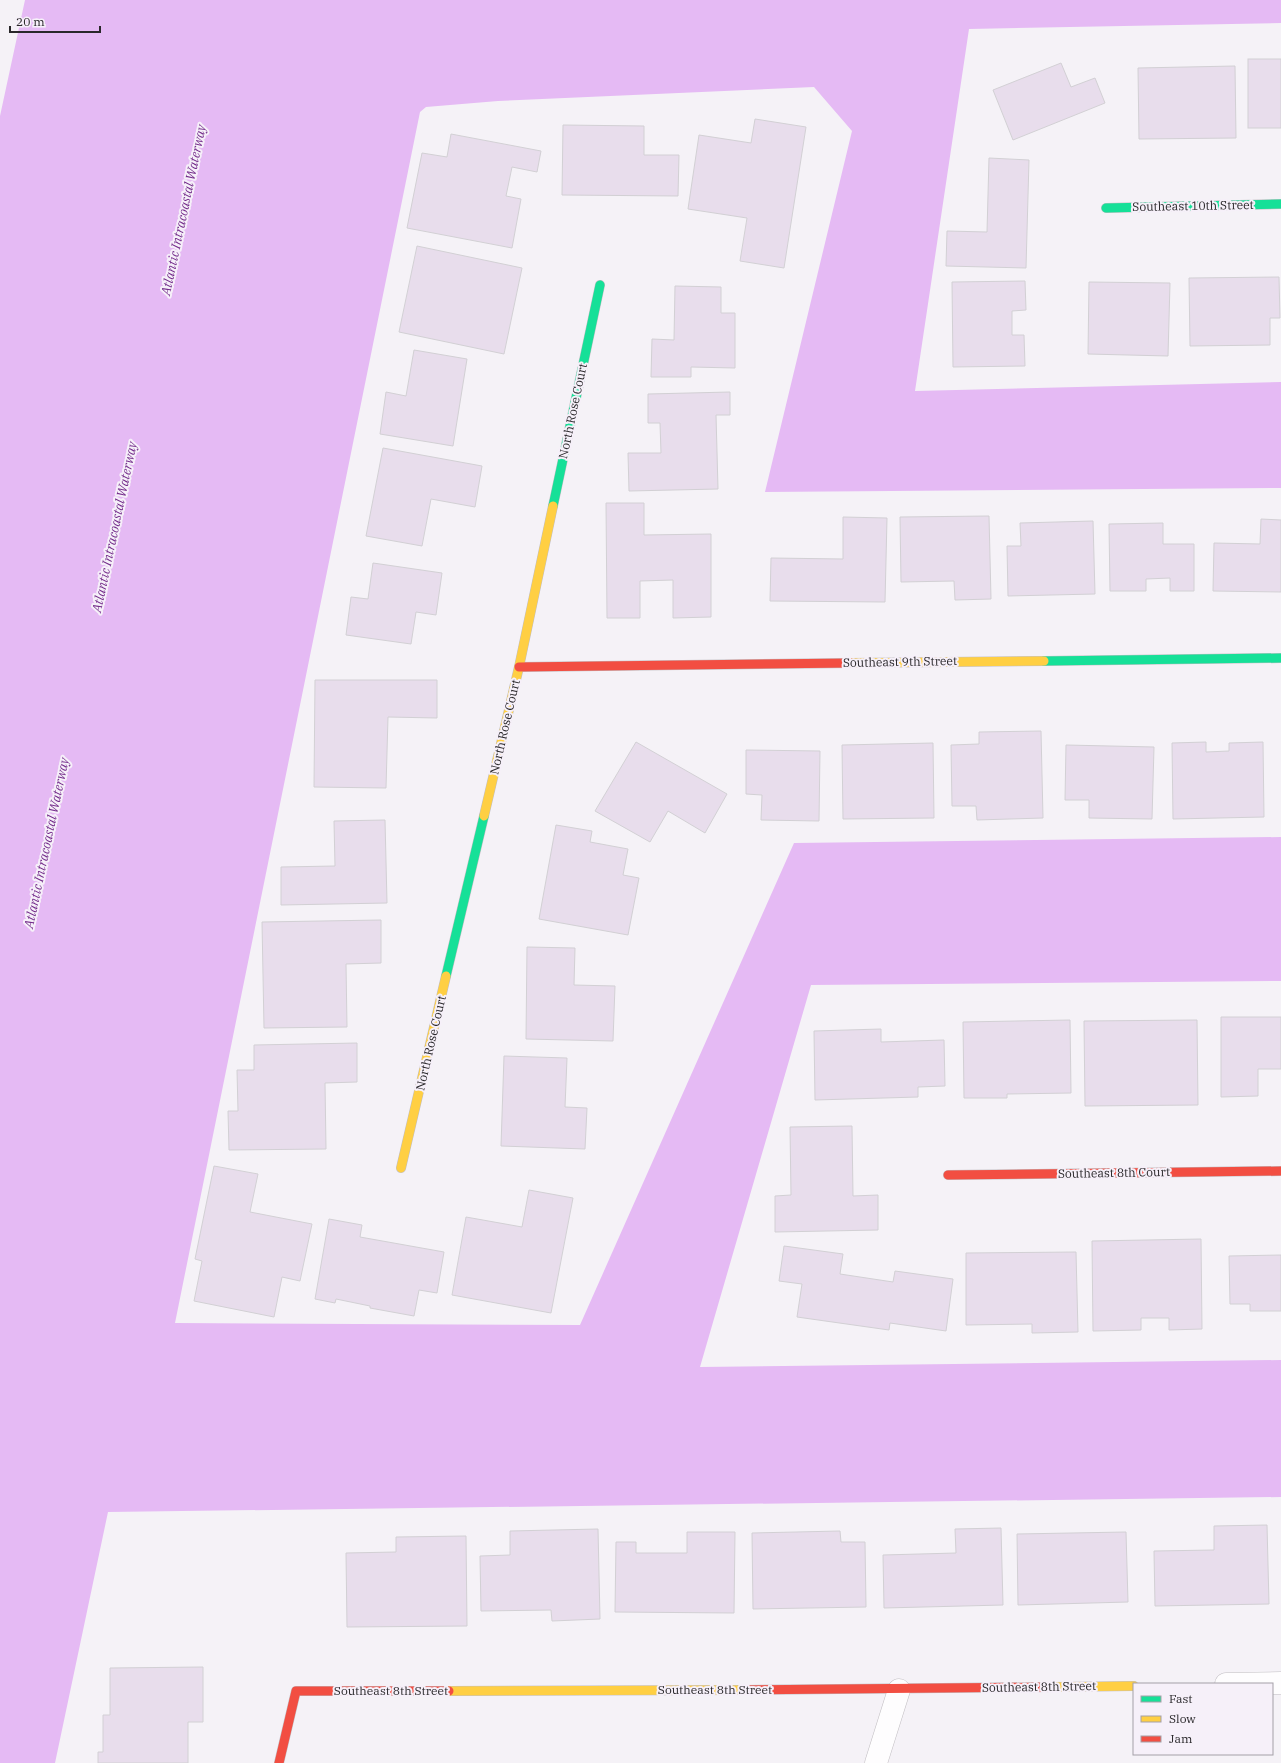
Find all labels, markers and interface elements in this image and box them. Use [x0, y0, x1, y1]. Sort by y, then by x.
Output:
scale bar [10, 8, 100, 34]
text: 20 m [16, 14, 45, 29]
water label: Atlantic Intracoastal Waterway [157, 122, 210, 298]
street label: Southeast 10th Street [1132, 197, 1254, 214]
street label: North Rose Court [555, 362, 590, 460]
water label: Atlantic Intracoastal Waterway [88, 439, 141, 615]
street label: Southeast 9th Street [843, 653, 957, 670]
street label: North Rose Court [486, 678, 523, 776]
water label: Atlantic Intracoastal Waterway [20, 755, 73, 931]
street label: North Rose Court [412, 994, 449, 1092]
street label: Southeast 8th Court [1058, 1164, 1170, 1181]
street label: Southeast 8th Street [982, 1678, 1096, 1695]
street label: Southeast 8th Street [658, 1682, 772, 1697]
street label: Southeast 8th Street [334, 1683, 448, 1698]
legend [1133, 1683, 1273, 1755]
text: Fast [1169, 1691, 1193, 1706]
text: Slow [1169, 1711, 1196, 1726]
text: Jam [1169, 1731, 1193, 1746]

